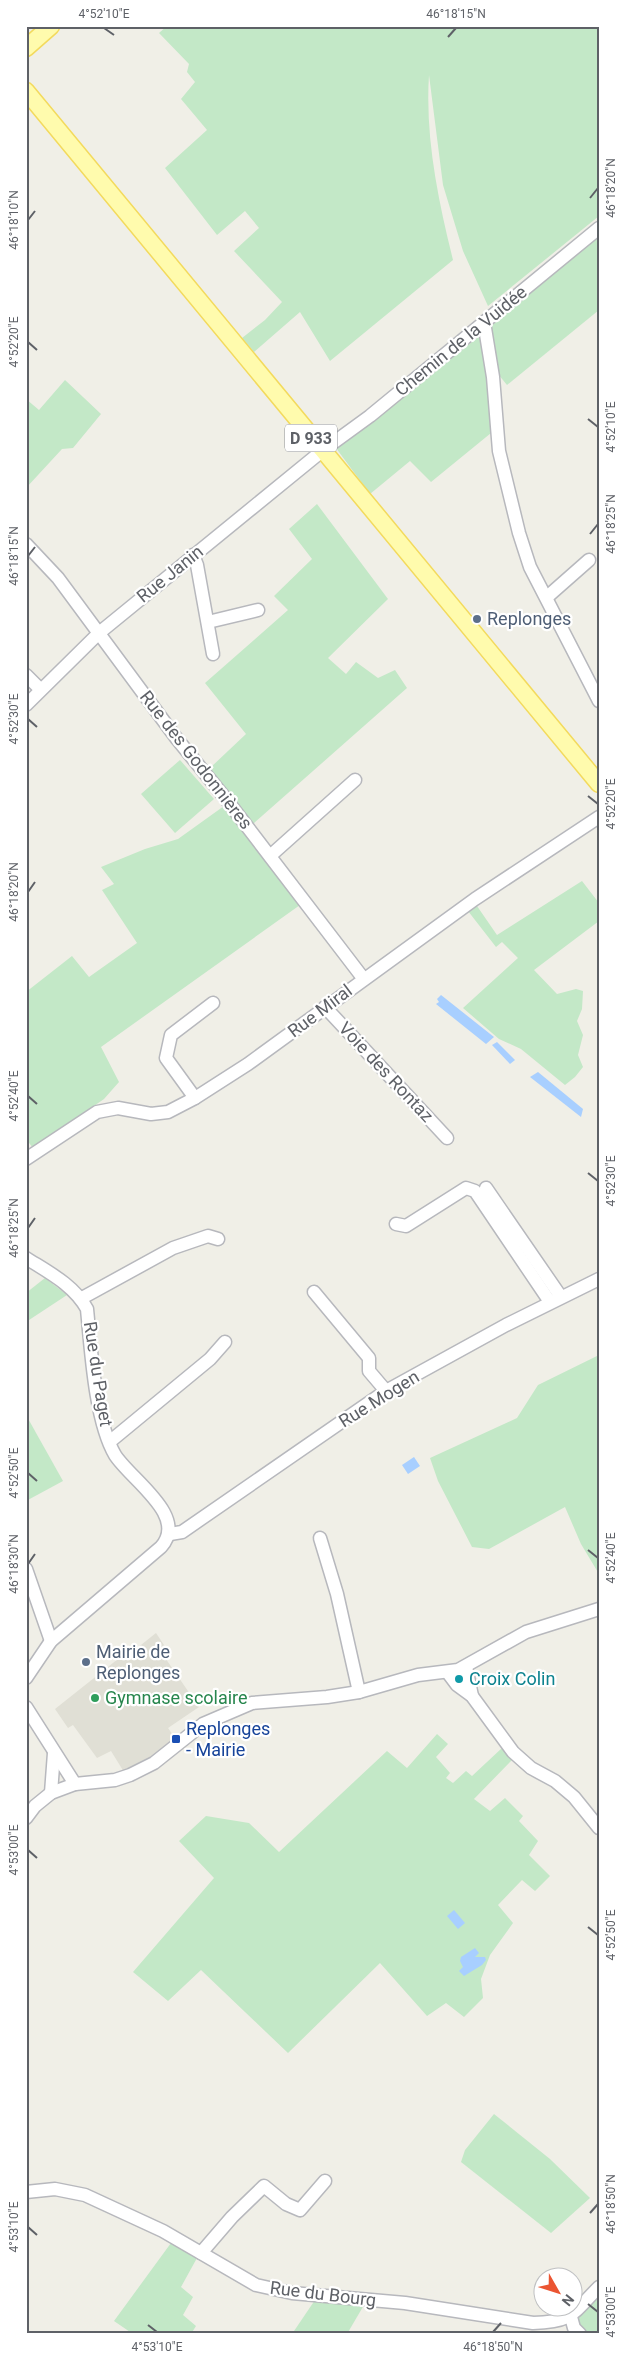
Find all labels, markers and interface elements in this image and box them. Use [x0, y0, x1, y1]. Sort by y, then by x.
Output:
text: 4°52'10"E [79, 7, 130, 21]
text: 46°18'15"N [426, 7, 486, 21]
text: 46°18'20"N [604, 158, 618, 218]
text: 46°18'10"N [7, 190, 21, 250]
street label: Chemin de la Vuidée [391, 281, 531, 400]
text: 4°52'20"E [7, 316, 21, 367]
text: 4°52'10"E [604, 401, 618, 452]
road number: D 933 [285, 424, 337, 452]
text: 46°18'25"N [604, 494, 618, 554]
text: 46°18'15"N [7, 526, 21, 586]
street label: Rue Janin [132, 541, 207, 607]
place label: Replonges [487, 608, 571, 629]
marker: Replonges [471, 613, 483, 625]
street label: Rue des Godonnières [136, 686, 257, 833]
text: 4°52'30"E [7, 693, 21, 744]
text: 4°52'20"E [604, 778, 618, 829]
text: 46°18'20"N [7, 862, 21, 922]
street label: Rue Miral [283, 980, 356, 1042]
street label: Voie des Rontaz [335, 1017, 438, 1126]
text: 4°52'40"E [7, 1070, 21, 1121]
text: 4°52'30"E [604, 1155, 618, 1206]
text: 46°18'25"N [7, 1198, 21, 1258]
street label: Rue du Paget [80, 1320, 117, 1428]
street label: Rue Mogen [335, 1366, 423, 1431]
text: 4°52'50"E [7, 1447, 21, 1498]
text: 4°52'40"E [604, 1532, 618, 1583]
text: 46°18'30"N [7, 1534, 21, 1594]
place label: Mairie de Replonges [96, 1641, 180, 1683]
marker: Mairie de Replonges [80, 1656, 92, 1668]
place label: Croix Colin [469, 1668, 555, 1689]
marker: Croix Colin [453, 1673, 465, 1685]
place label: Gymnase scolaire [105, 1687, 248, 1708]
marker: Gymnase scolaire [89, 1692, 101, 1704]
place label: Replonges - Mairie [186, 1718, 270, 1760]
marker: Replonges - Mairie [170, 1733, 182, 1745]
text: 4°53'00"E [7, 1824, 21, 1875]
text: 4°52'50"E [604, 1909, 618, 1960]
text: 46°18'50"N [604, 2174, 618, 2234]
text: 4°53'10"E [7, 2201, 21, 2252]
north arrow [532, 2268, 582, 2318]
street label: Rue du Bourg [269, 2277, 377, 2310]
text: 4°53'00"E [604, 2286, 618, 2337]
text: N [559, 2291, 577, 2309]
text: 4°53'10"E [132, 2340, 183, 2354]
text: 46°18'50"N [463, 2340, 523, 2354]

